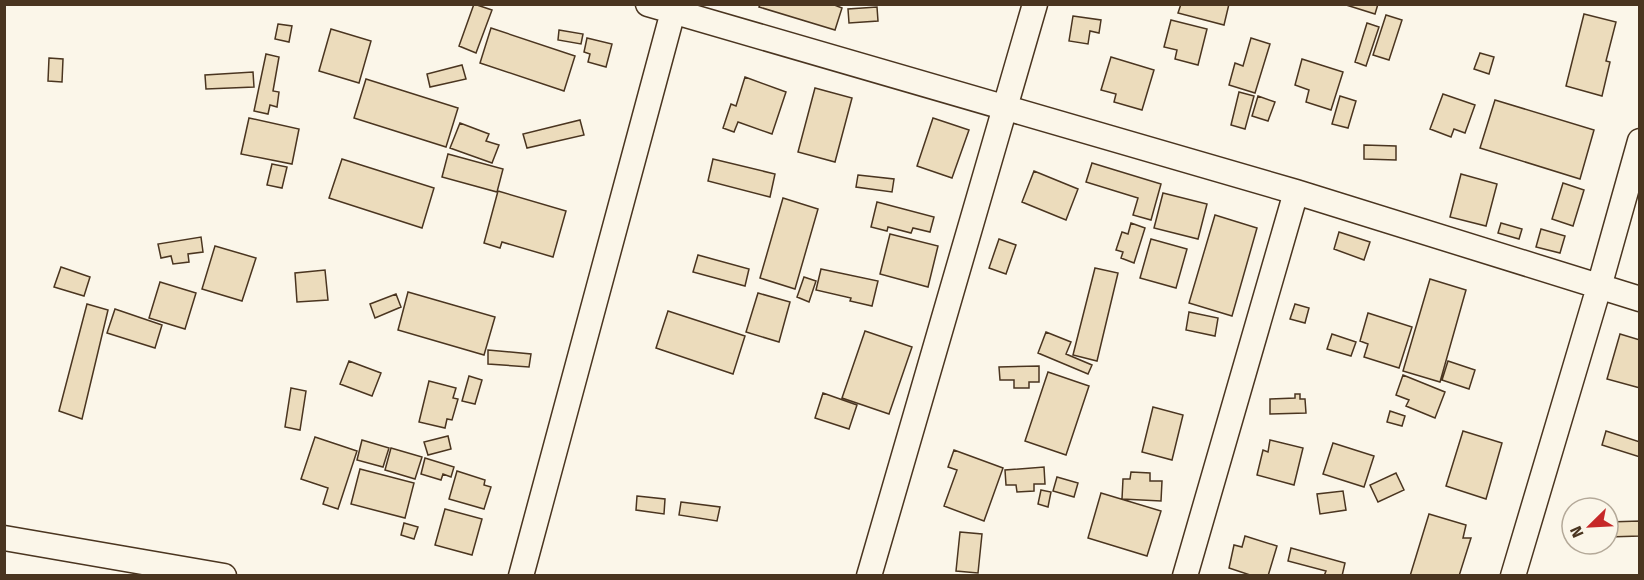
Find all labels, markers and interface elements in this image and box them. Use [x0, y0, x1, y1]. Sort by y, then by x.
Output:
north arrow [1560, 496, 1620, 556]
text: N [1566, 523, 1588, 541]

